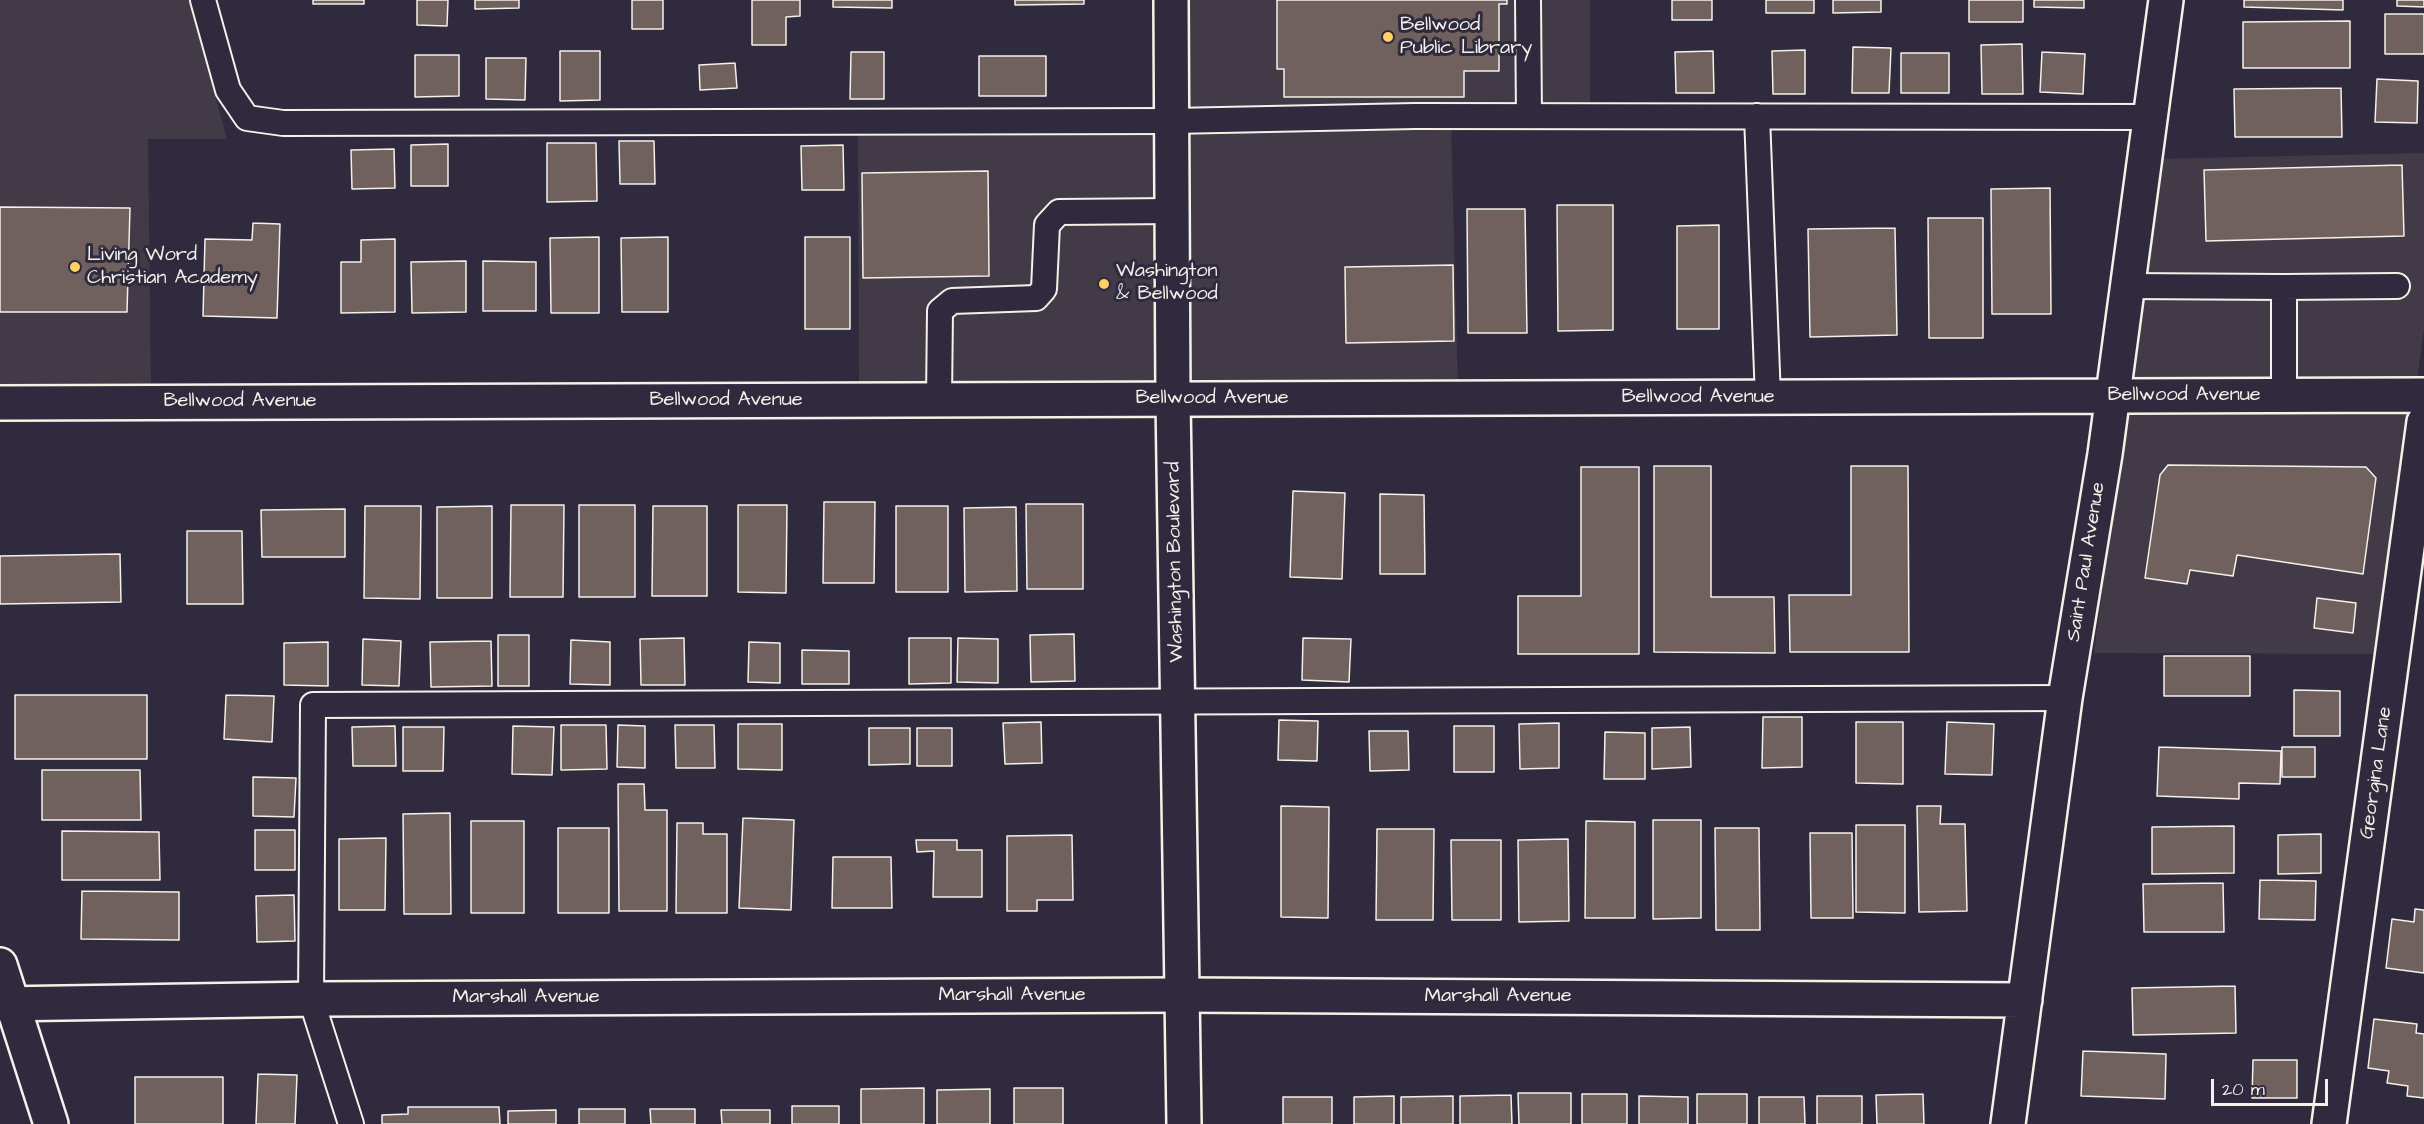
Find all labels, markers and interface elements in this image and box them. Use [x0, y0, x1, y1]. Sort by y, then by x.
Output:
place label: Bellwood Public Library [1400, 14, 1532, 61]
marker: Bellwood Public Library [1381, 30, 1395, 44]
place label: Living Word Christian Academy [87, 244, 258, 291]
marker: Living Word Christian Academy [68, 260, 82, 274]
place label: Washington & Bellwood [1116, 260, 1218, 307]
marker: Washington & Bellwood [1097, 277, 1111, 291]
street label: Bellwood Avenue [2107, 384, 2261, 408]
street label: Bellwood Avenue [1621, 386, 1775, 410]
street label: Bellwood Avenue [1135, 387, 1289, 411]
street label: Bellwood Avenue [649, 389, 803, 413]
street label: Bellwood Avenue [163, 390, 317, 414]
street label: Washington Boulevard [1162, 461, 1190, 663]
street label: Saint Paul Avenue [2063, 480, 2111, 644]
street label: Georgina Lane [2356, 705, 2398, 841]
street label: Marshall Avenue [938, 984, 1086, 1008]
street label: Marshall Avenue [1424, 985, 1572, 1009]
street label: Marshall Avenue [452, 986, 600, 1010]
scale bar [2214, 1067, 2331, 1105]
text: 20 m [2222, 1077, 2265, 1102]

